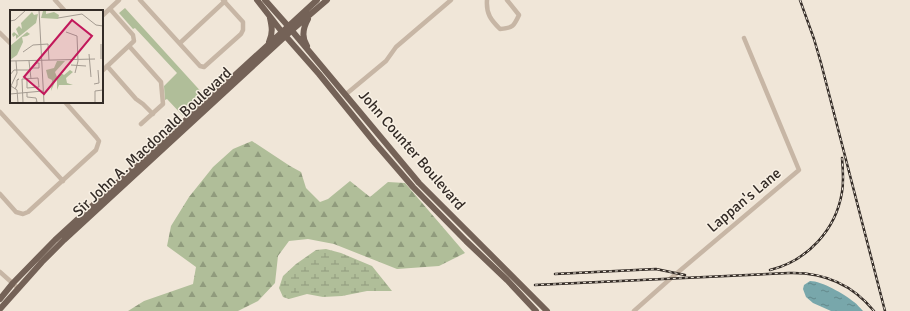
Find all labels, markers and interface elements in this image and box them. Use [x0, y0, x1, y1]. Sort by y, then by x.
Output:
inset map [10, 10, 103, 103]
street label: Sir John A. Macdonald Boulevard [69, 64, 235, 220]
street label: John Counter Boulevard [355, 86, 469, 214]
street label: Lappan's Lane [703, 164, 785, 236]

